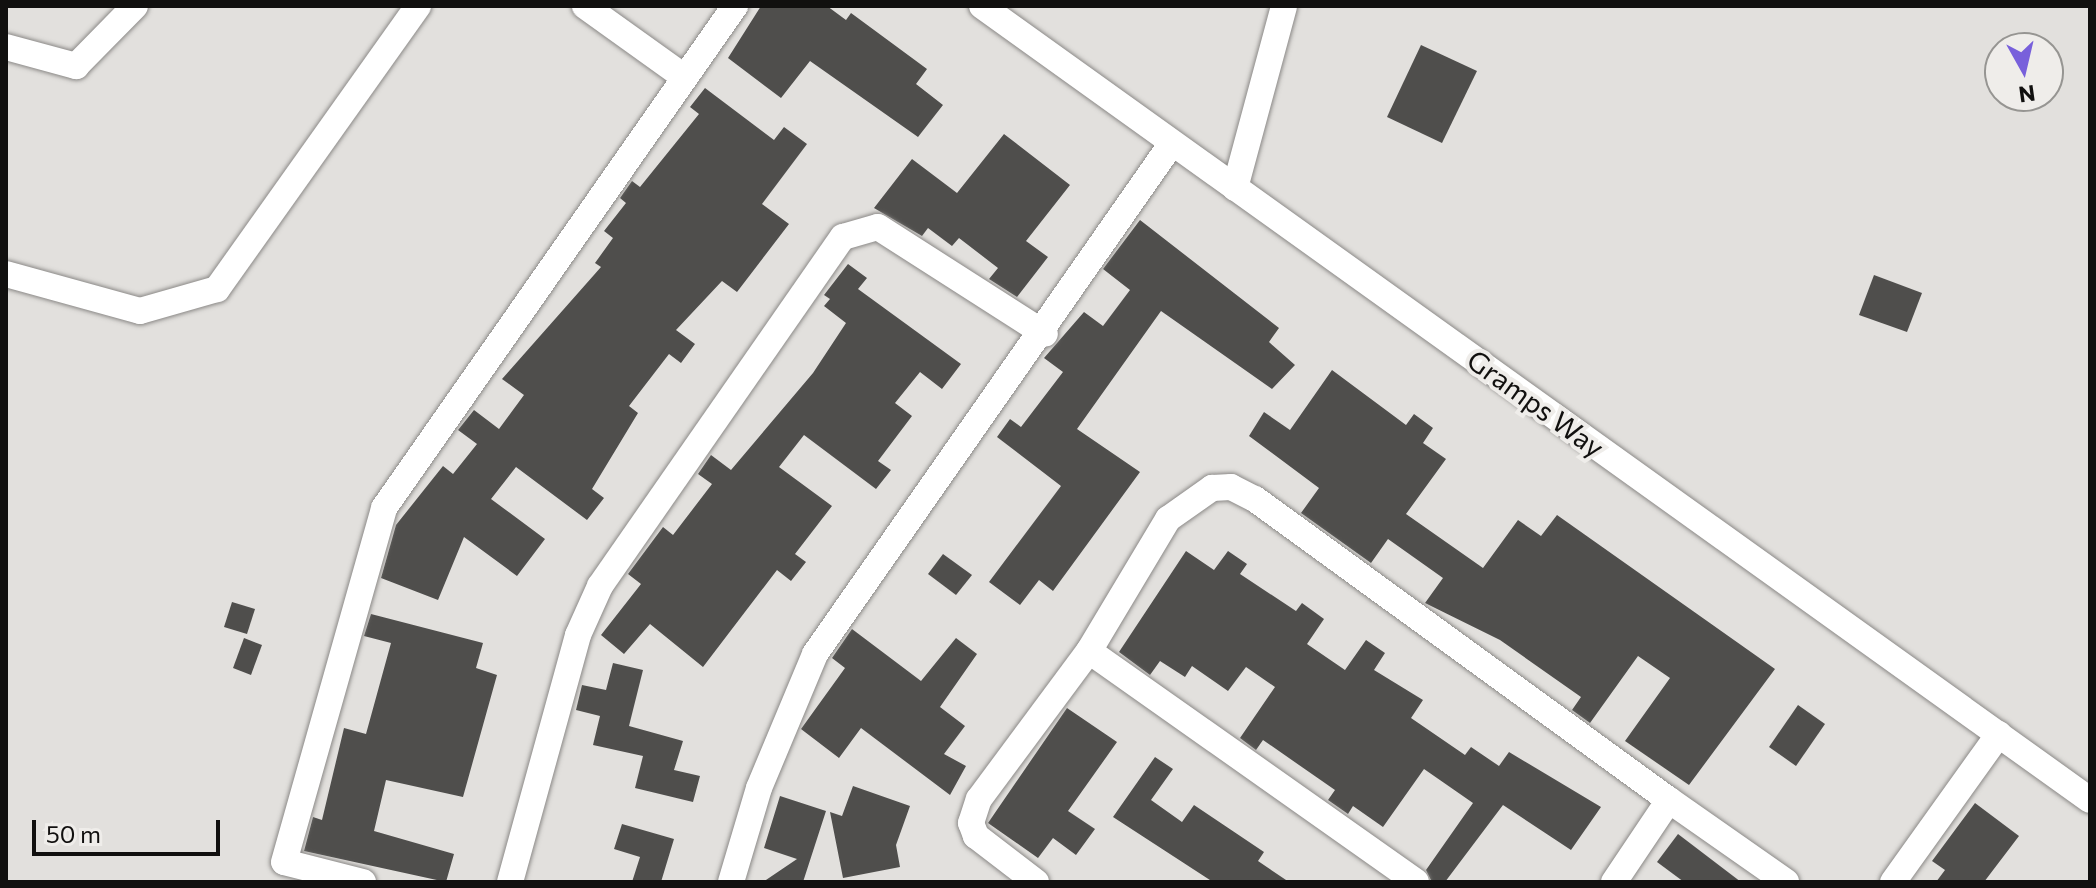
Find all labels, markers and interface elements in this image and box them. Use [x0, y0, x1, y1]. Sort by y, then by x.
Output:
north arrow [1984, 32, 2064, 112]
text: N [2017, 80, 2037, 109]
street label: Gramps Way [1461, 342, 1611, 464]
scale bar [36, 804, 224, 854]
text: 50 m [46, 819, 101, 848]

